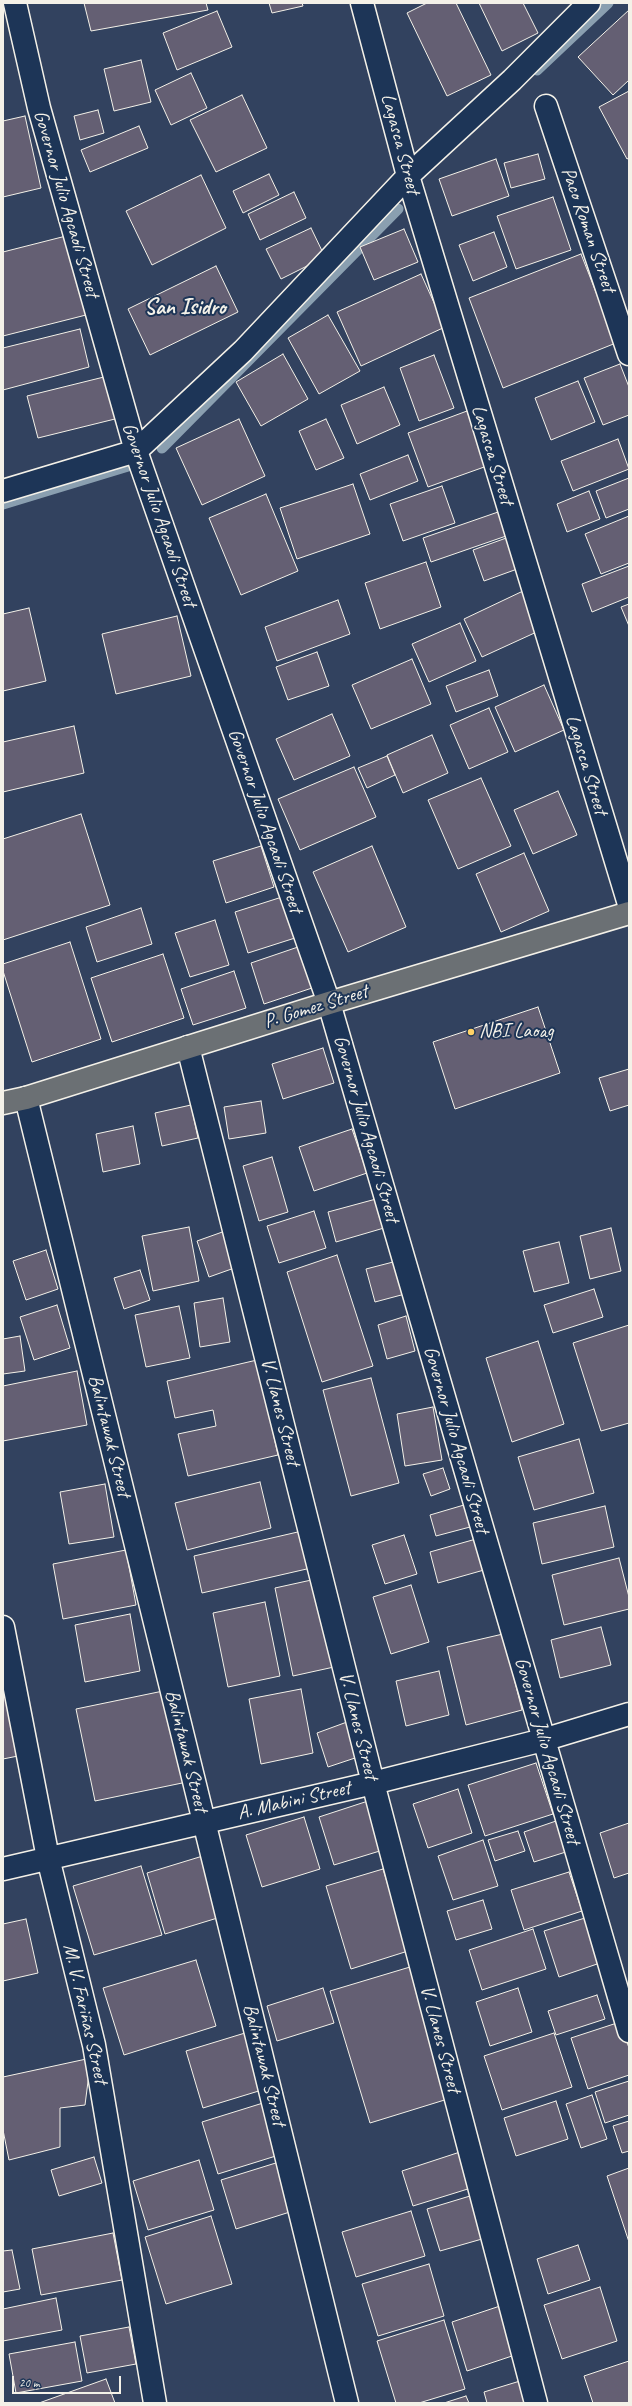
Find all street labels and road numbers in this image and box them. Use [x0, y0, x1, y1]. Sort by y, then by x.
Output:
street label: Lagasca Street [375, 91, 425, 197]
street label: Governor Julio Agcaoli Street [28, 108, 104, 300]
street label: Paco Roman Street [555, 164, 621, 296]
street label: Lagasca Street [465, 402, 519, 508]
street label: Governor Julio Agcaoli Street [116, 420, 202, 610]
street label: Lagasca Street [559, 712, 613, 818]
street label: Governor Julio Agcaoli Street [222, 726, 308, 916]
street label: P. Gomez Street [261, 980, 371, 1034]
street label: Governor Julio Agcaoli Street [328, 1033, 404, 1225]
street label: Governor Julio Agcaoli Street [418, 1344, 494, 1536]
street label: V. Llanes Street [255, 1356, 305, 1468]
street label: Balintawak Street [82, 1373, 136, 1499]
street label: Governor Julio Agcaoli Street [509, 1655, 585, 1847]
street label: V. Llanes Street [333, 1670, 383, 1782]
street label: Balintawak Street [159, 1688, 213, 1814]
street label: A. Mabini Street [235, 1776, 353, 1826]
street label: M. V. Fariñas Street [57, 1942, 113, 2086]
street label: V. Llanes Street [414, 1983, 466, 2095]
street label: Balintawak Street [237, 2002, 291, 2128]

